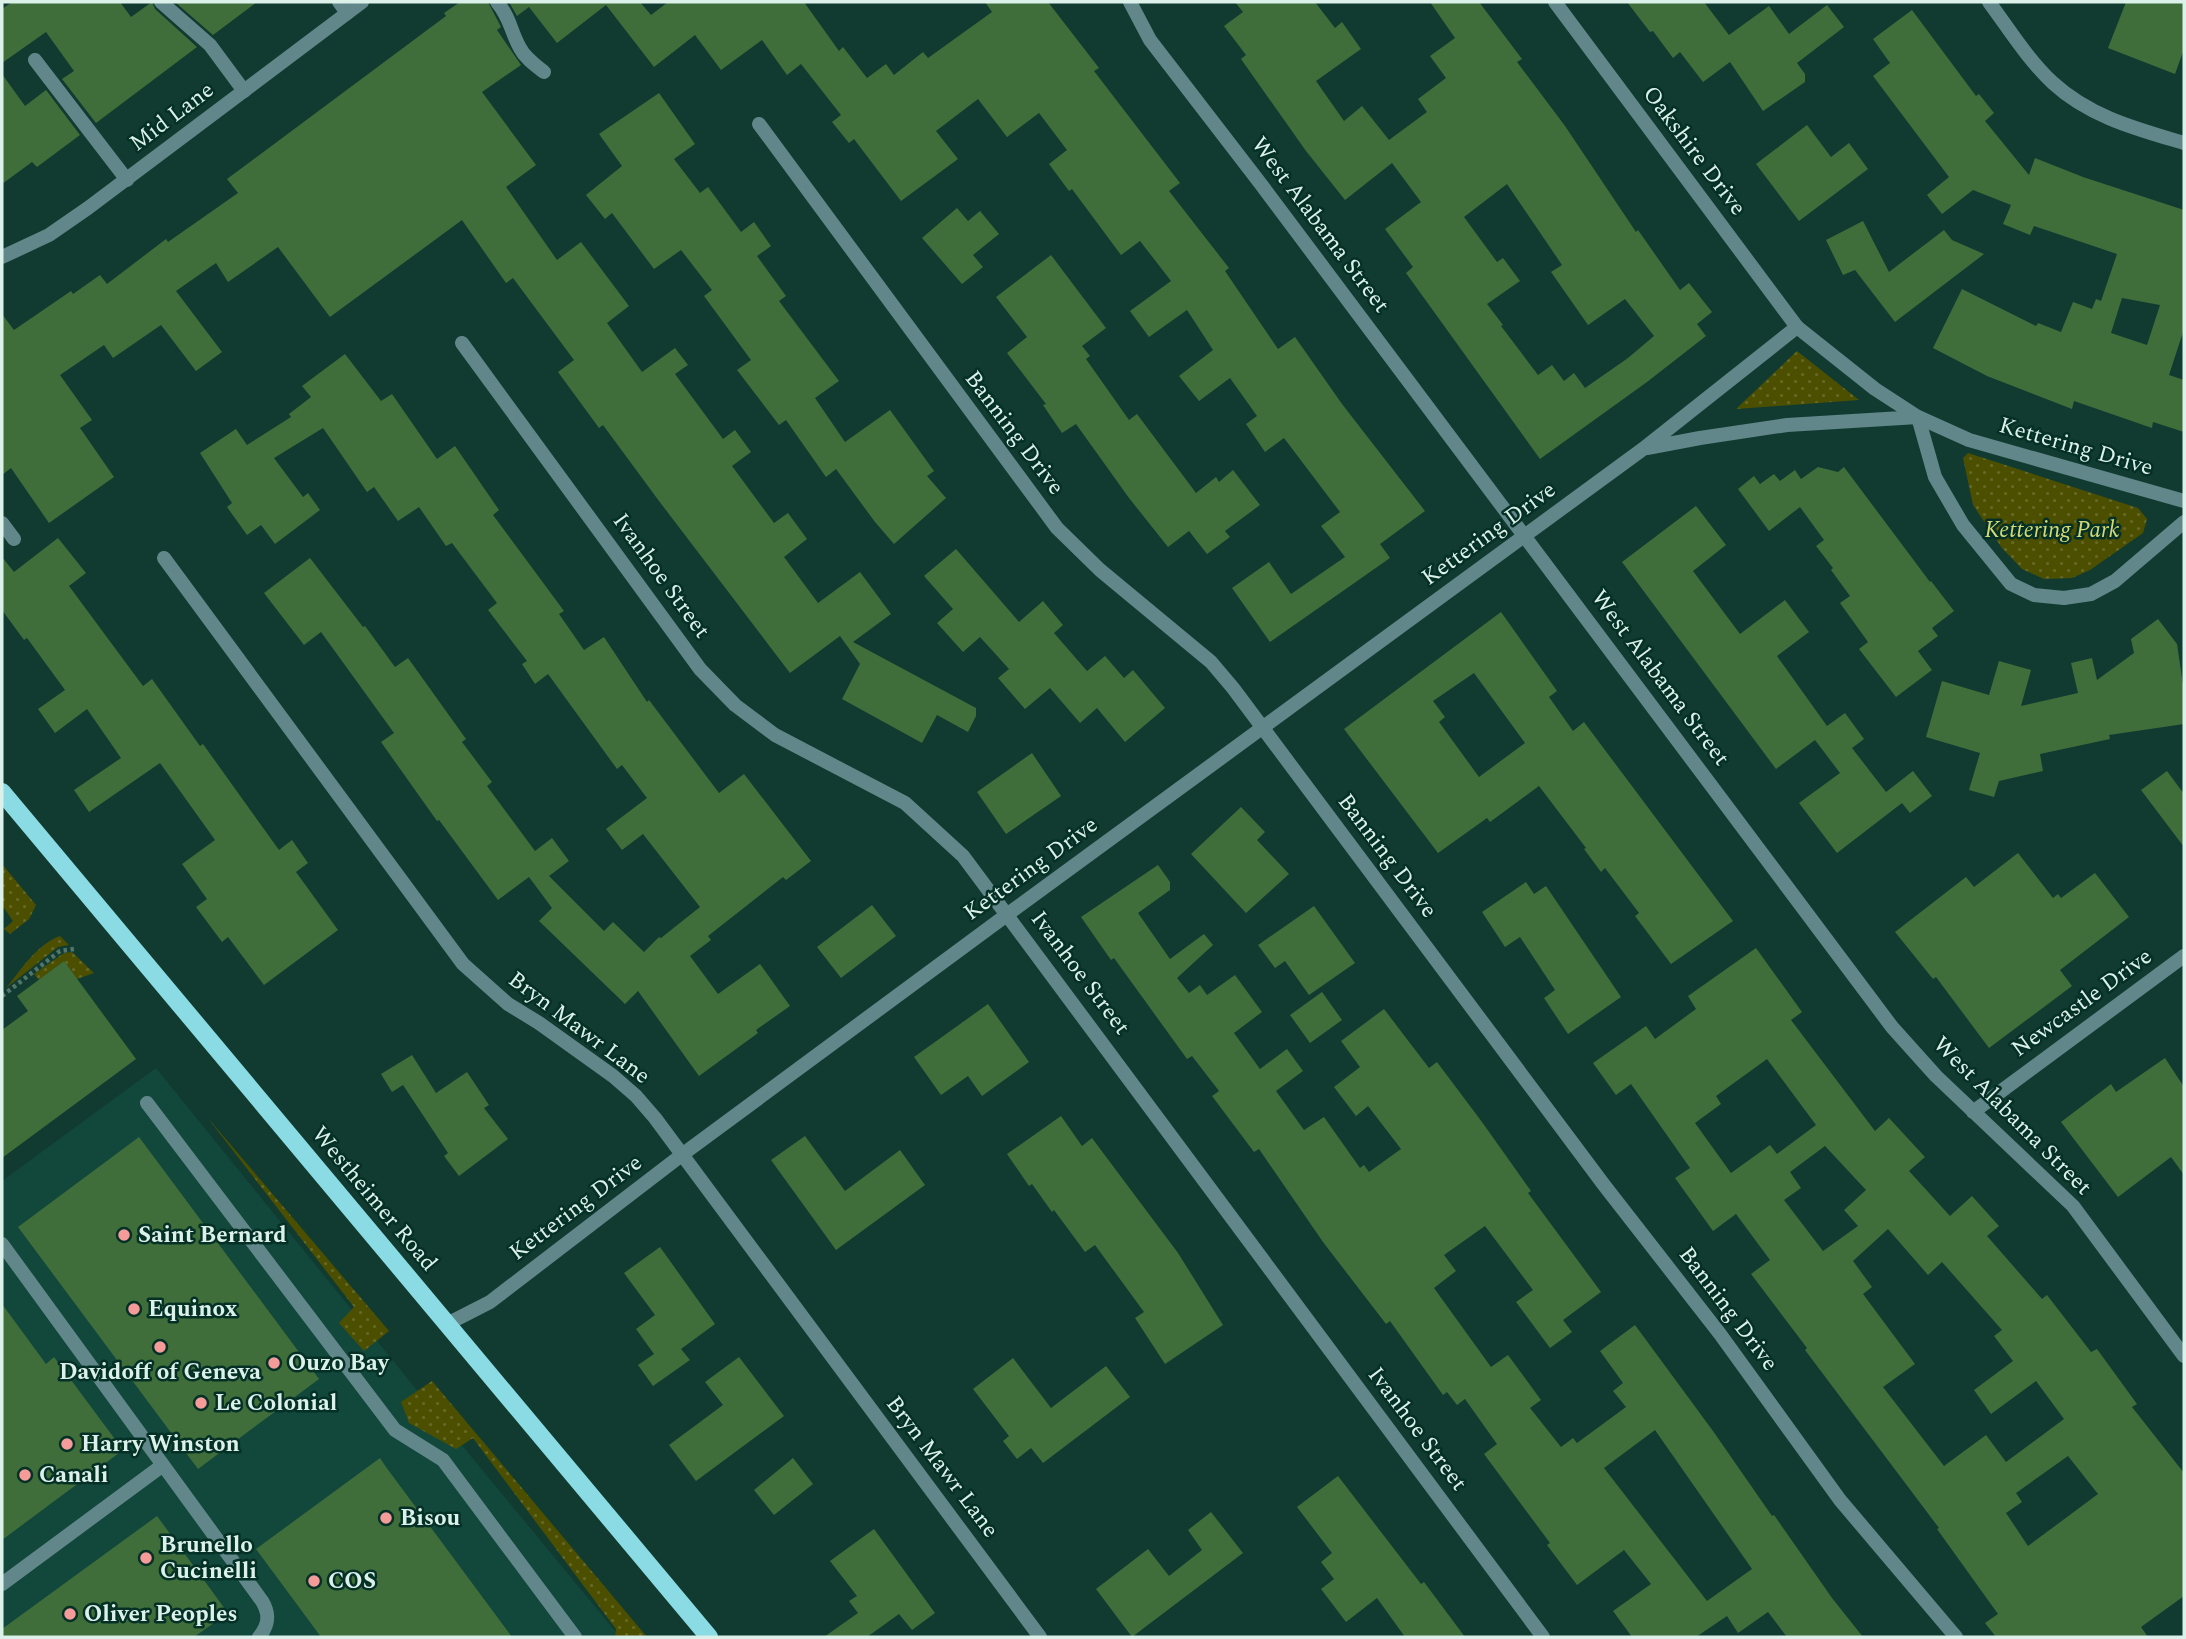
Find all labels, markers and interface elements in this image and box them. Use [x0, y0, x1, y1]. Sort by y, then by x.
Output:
street label: Mid Lane [122, 73, 222, 161]
street label: Oakshire Drive [1633, 79, 1755, 223]
street label: West Alabama Street [1242, 129, 1398, 321]
street label: Banning Drive [955, 363, 1073, 503]
street label: Kettering Drive [1995, 408, 2157, 486]
street label: Kettering Drive [1414, 473, 1564, 595]
street label: Ivanhoe Street [603, 506, 719, 646]
park label: Kettering Park [1984, 513, 2120, 548]
street label: West Alabama Street [1582, 582, 1738, 774]
street label: Banning Drive [1328, 786, 1446, 926]
street label: Kettering Drive [956, 808, 1106, 930]
street label: Ivanhoe Street [1022, 903, 1138, 1043]
street label: Newcastle Drive [2004, 940, 2160, 1066]
street label: Bryn Mawr Lane [500, 963, 658, 1093]
street label: West Alabama Street [1924, 1028, 2100, 1204]
street label: Westheimer Road [303, 1119, 445, 1279]
street label: Kettering Drive [502, 1146, 650, 1270]
place label: Saint Bernard [138, 1218, 287, 1253]
marker: Saint Bernard [116, 1227, 132, 1243]
street label: Banning Drive [1669, 1239, 1787, 1379]
place label: Equinox [148, 1292, 238, 1327]
marker: Equinox [126, 1301, 142, 1317]
marker: Davidoff of Geneva [152, 1339, 168, 1355]
place label: Ouzo Bay [288, 1346, 390, 1381]
place label: Davidoff of Geneva [59, 1355, 261, 1390]
marker: Ouzo Bay [266, 1355, 282, 1371]
street label: Ivanhoe Street [1359, 1359, 1475, 1499]
place label: Le Colonial [215, 1386, 337, 1421]
street label: Bryn Mawr Lane [877, 1388, 1007, 1546]
marker: Le Colonial [193, 1395, 209, 1411]
place label: Harry Winston [81, 1427, 240, 1462]
marker: Harry Winston [59, 1436, 75, 1452]
place label: Canali [39, 1458, 108, 1493]
marker: Canali [17, 1467, 33, 1483]
place label: Bisou [400, 1501, 461, 1536]
marker: Bisou [378, 1510, 394, 1526]
place label: Brunello Cucinelli [160, 1528, 257, 1589]
marker: Brunello Cucinelli [138, 1550, 154, 1566]
place label: COS [328, 1564, 376, 1599]
marker: COS [306, 1573, 322, 1589]
place label: Oliver Peoples [84, 1597, 238, 1632]
marker: Oliver Peoples [62, 1606, 78, 1622]

